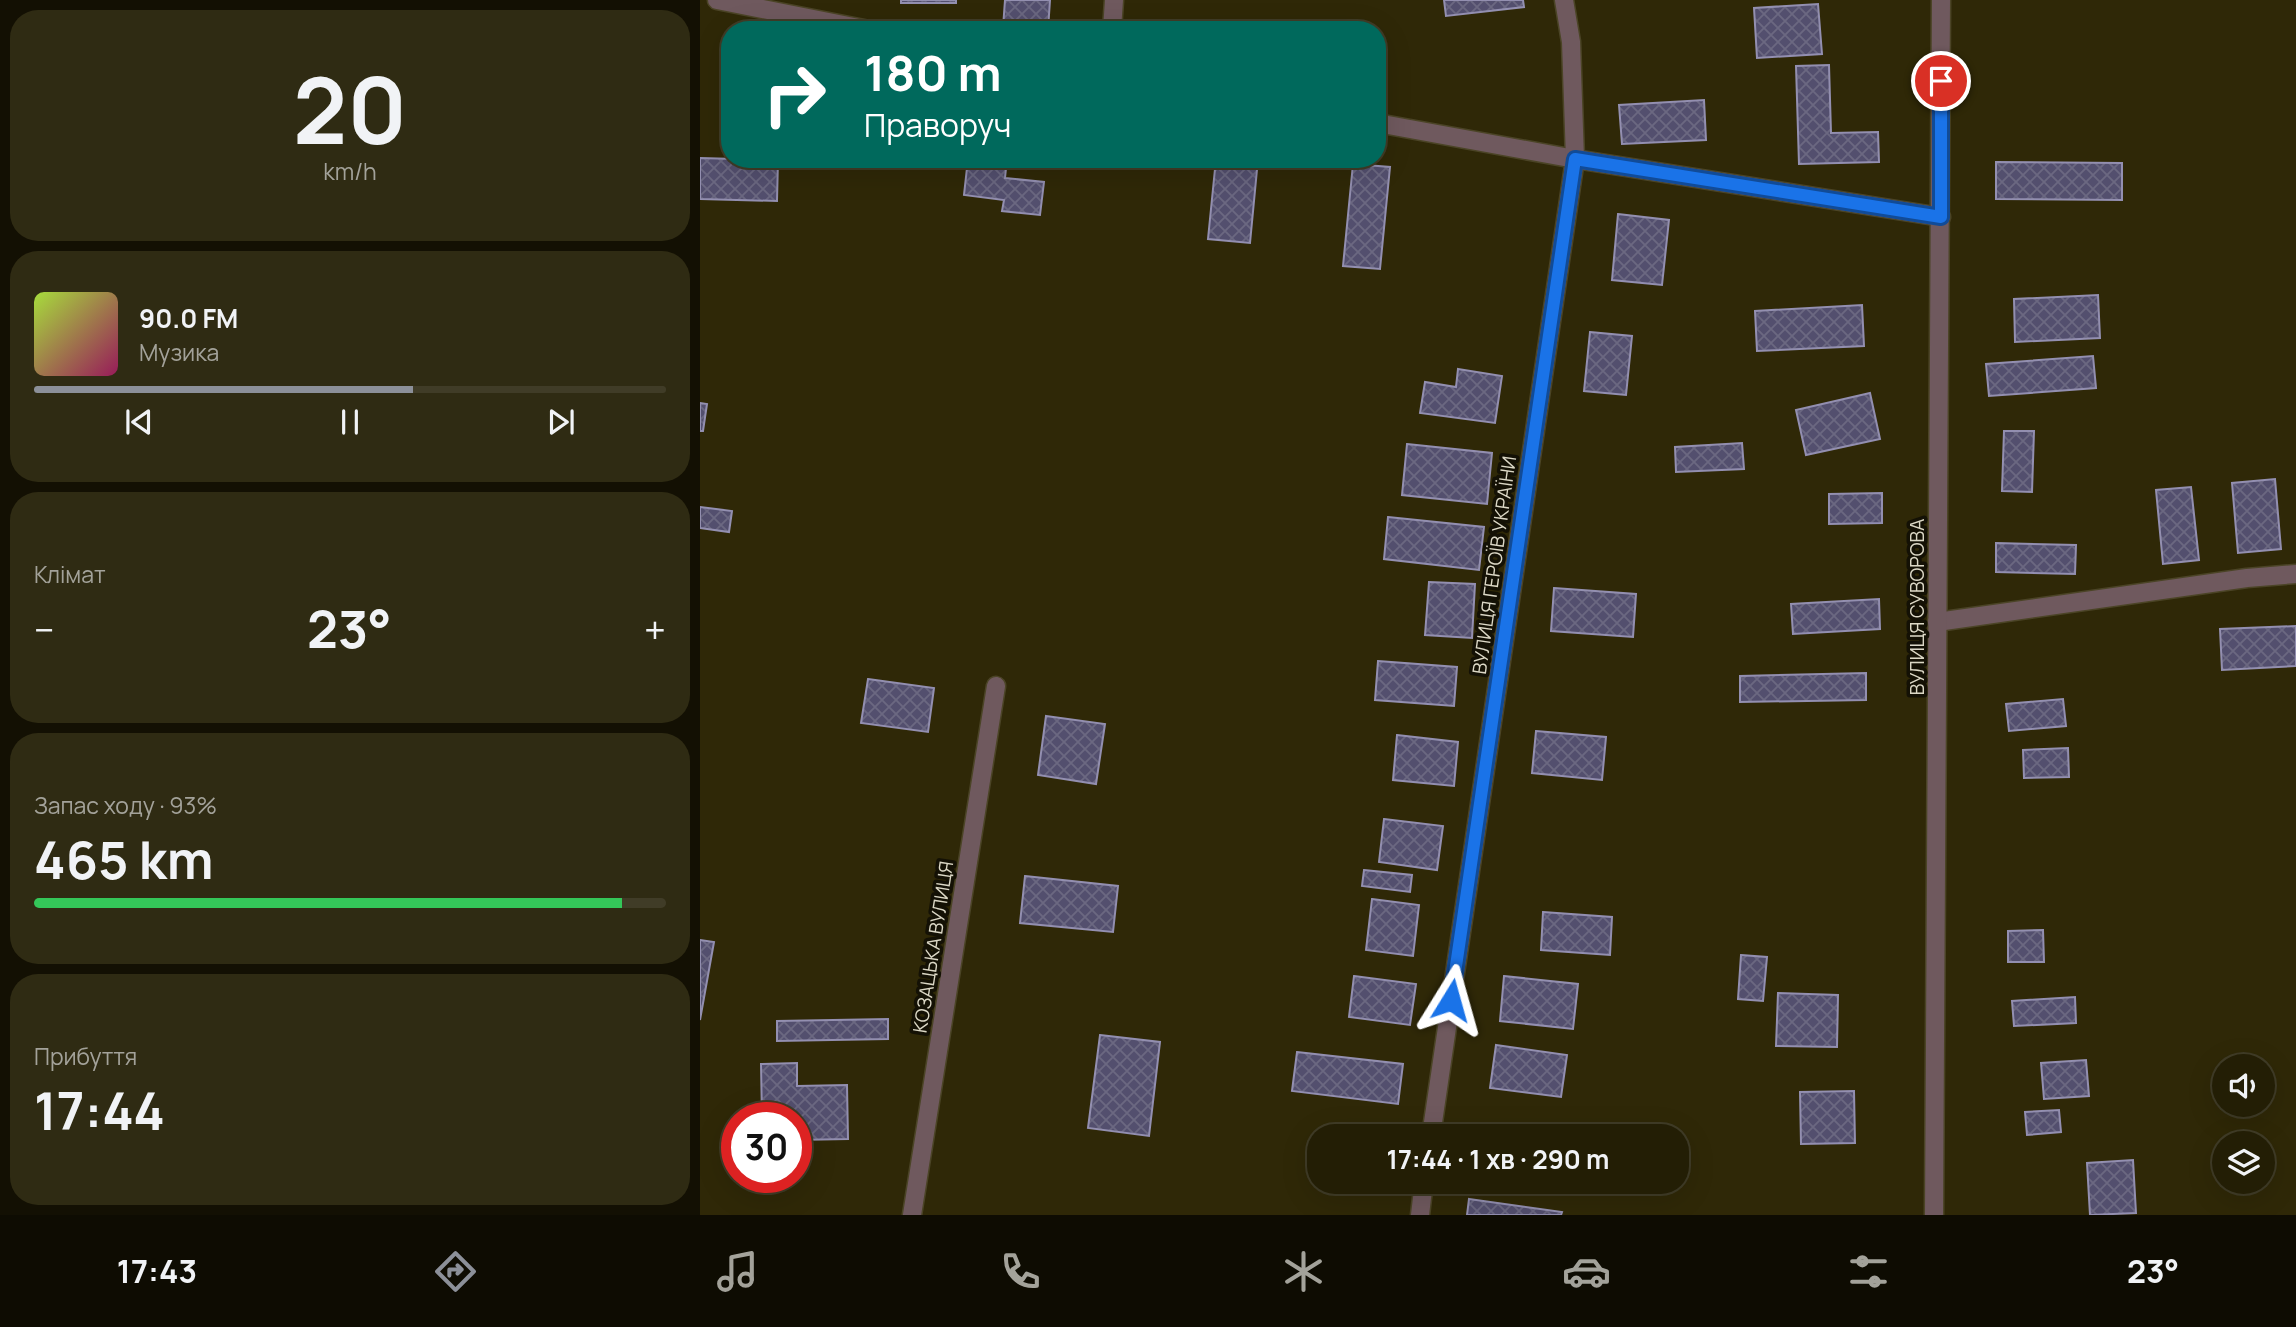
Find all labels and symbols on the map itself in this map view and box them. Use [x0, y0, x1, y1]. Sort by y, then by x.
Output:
pin [1911, 51, 1971, 111]
street label: ВУЛИЦЯ ГЕРОЇВ УКРАЇНИ [1466, 454, 1522, 676]
street label: ВУЛИЦЯ СУВОРОВА [1904, 519, 1930, 695]
street label: КОЗАЦЬКА ВУЛИЦЯ [907, 859, 959, 1035]
position arrow [1414, 963, 1488, 1037]
speed limit sign: 30 [721, 1102, 812, 1193]

